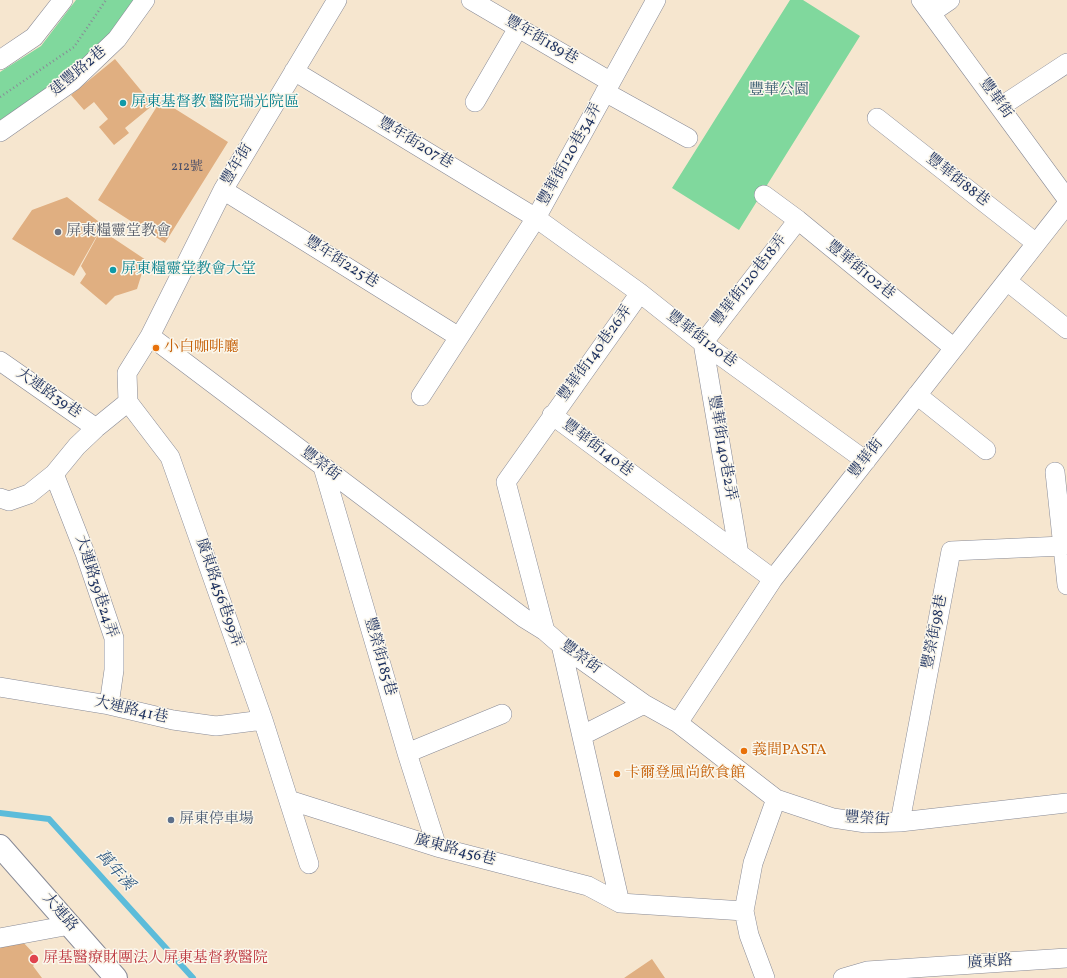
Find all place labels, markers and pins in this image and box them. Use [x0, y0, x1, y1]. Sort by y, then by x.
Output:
place label: 屏東基督教 醫院瑞光院區 [131, 94, 299, 112]
marker: 屏東基督教 醫院瑞光院區 [118, 98, 128, 108]
place label: 屏東糧靈堂教會 [66, 223, 171, 241]
marker: 屏東糧靈堂教會 [53, 227, 63, 237]
place label: 屏東糧靈堂教會大堂 [121, 261, 256, 279]
marker: 屏東糧靈堂教會大堂 [108, 265, 118, 275]
place label: 小白咖啡廳 [164, 339, 239, 357]
marker: 小白咖啡廳 [151, 343, 161, 353]
place label: 義間PASTA [752, 742, 826, 760]
marker: 義間PASTA [739, 746, 749, 756]
place label: 卡爾登風尚飲食館 [625, 765, 745, 783]
marker: 卡爾登風尚飲食館 [612, 769, 622, 779]
place label: 屏東停車場 [179, 811, 254, 829]
marker: 屏東停車場 [166, 815, 176, 825]
place label: 屏基醫療財團法人屏東基督教醫院 [43, 950, 268, 968]
marker: 屏基醫療財團法人屏東基督教醫院 [28, 953, 40, 965]

